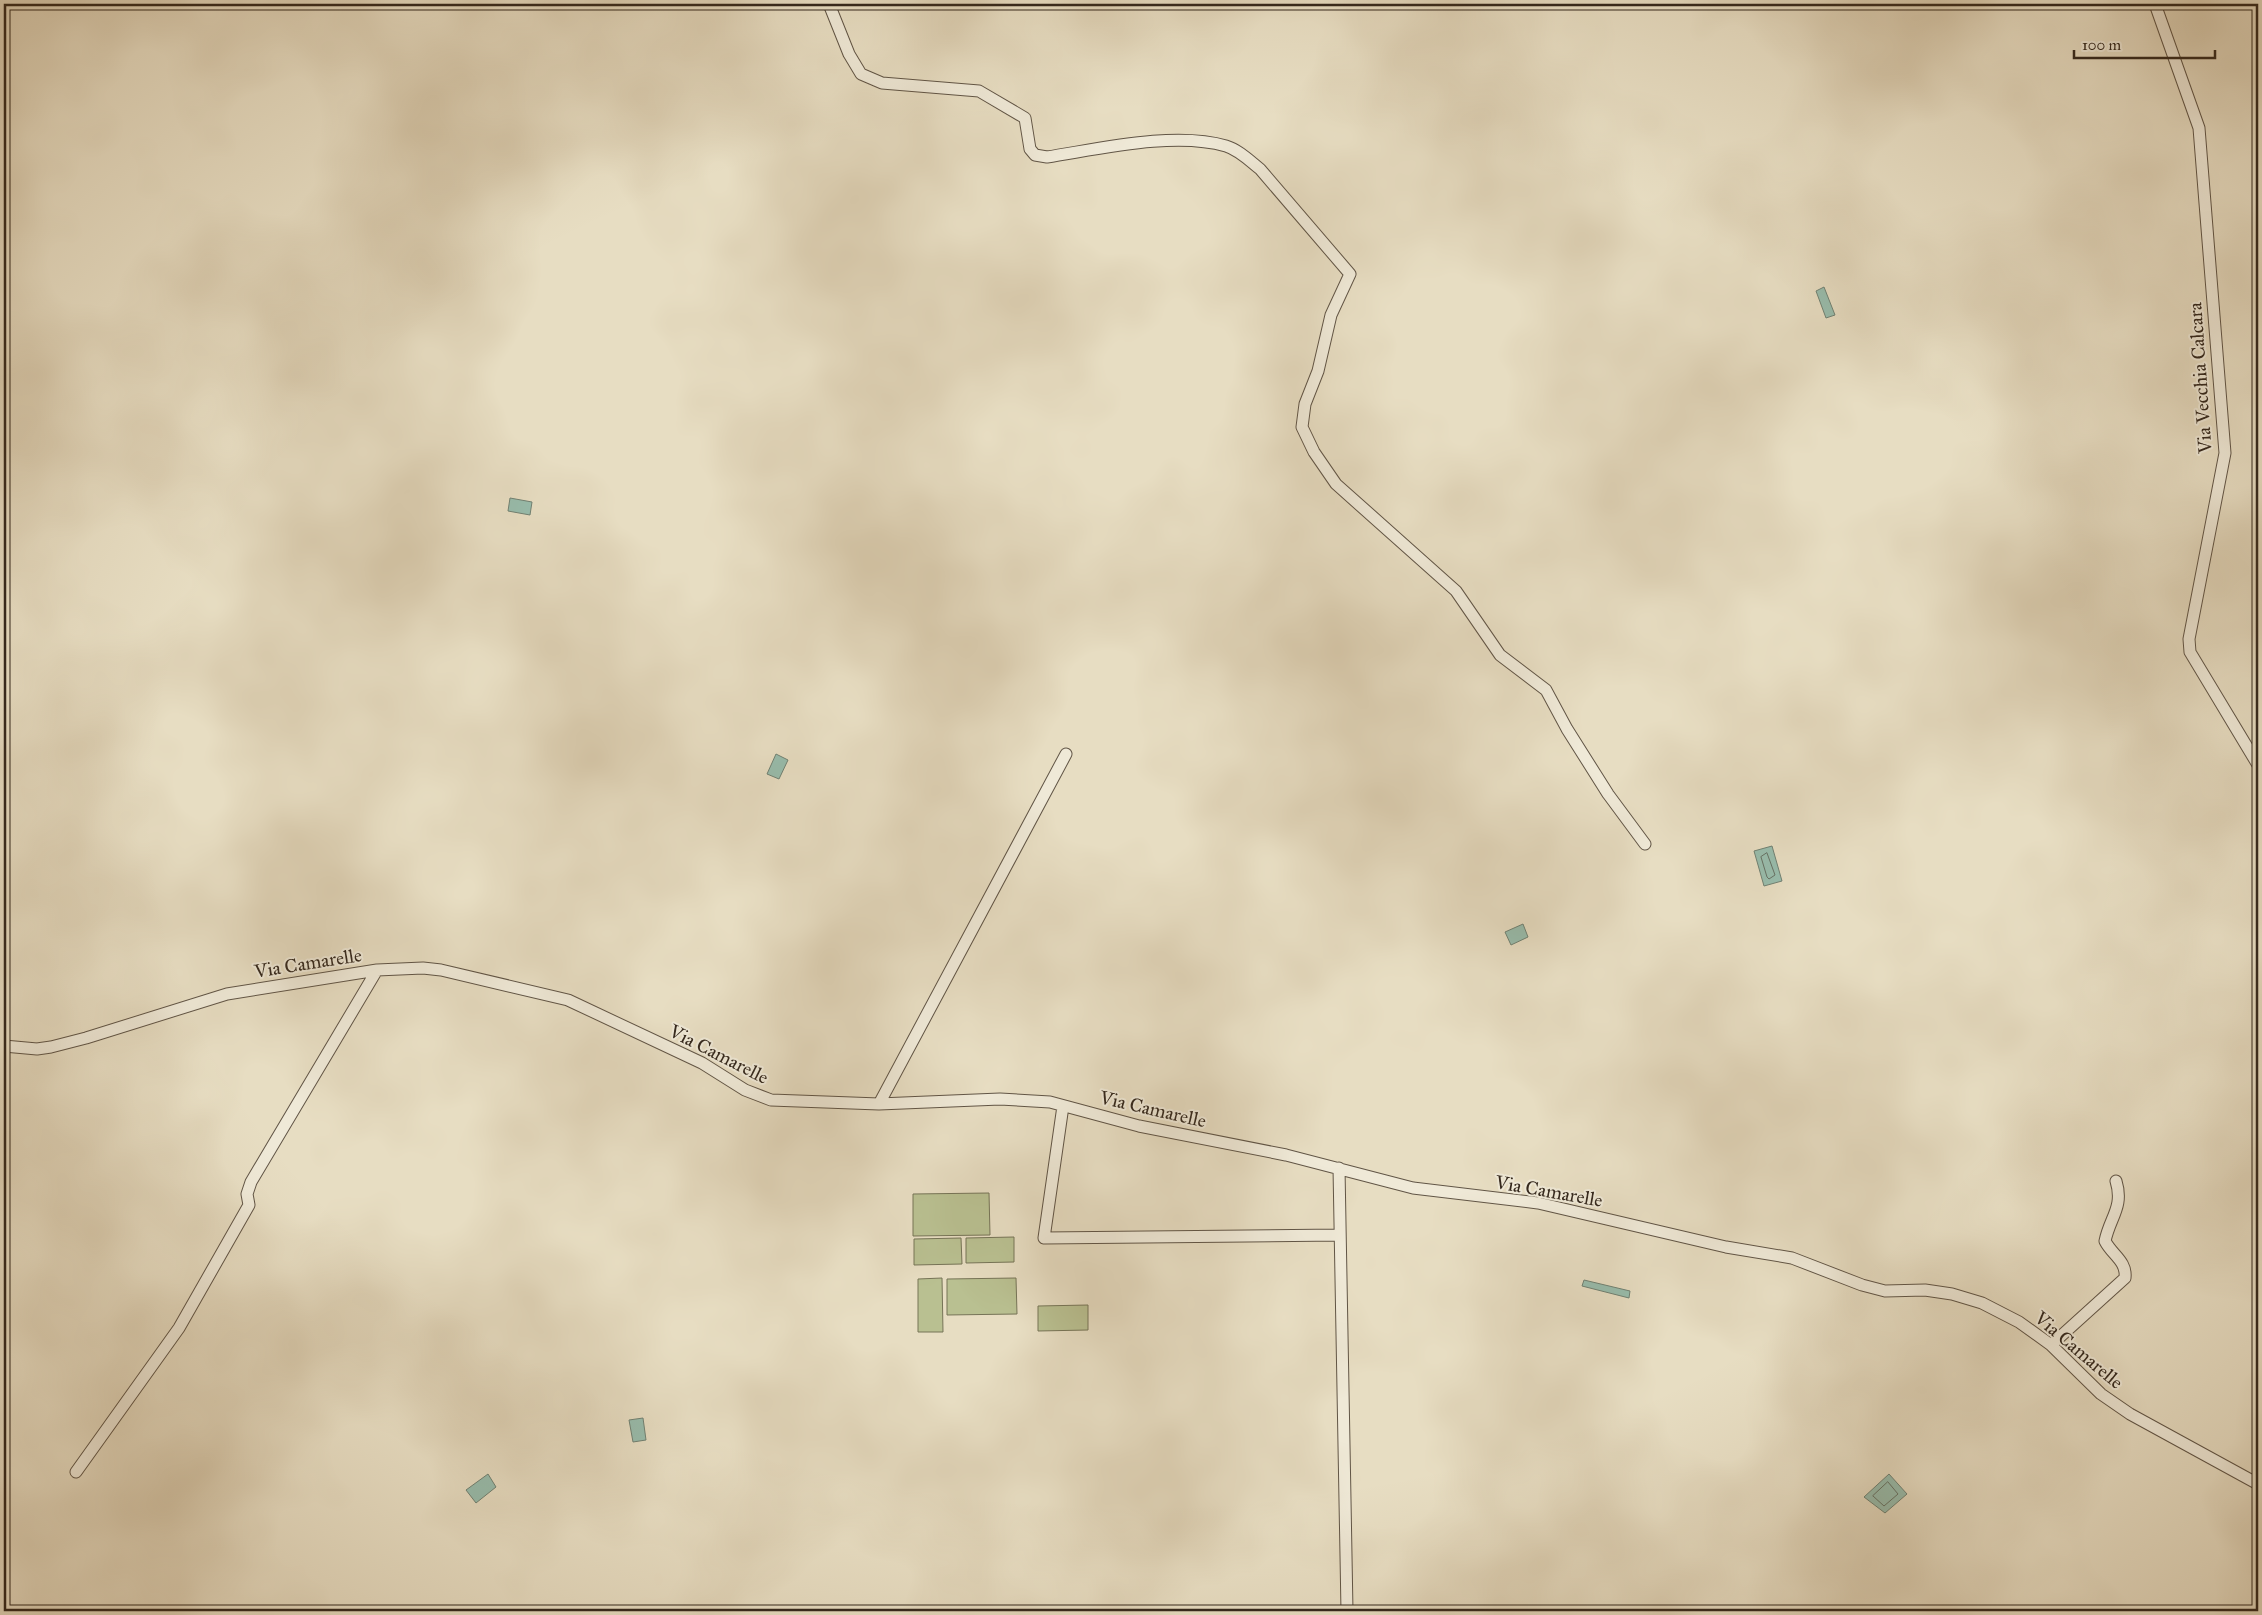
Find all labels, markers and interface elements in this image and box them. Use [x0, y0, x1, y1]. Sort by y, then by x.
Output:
scale bar [2074, 28, 2216, 60]
text: 100 m [2082, 36, 2122, 54]
street label: Via Vecchia Calcara [2183, 301, 2217, 455]
street label: Via Camarelle [252, 943, 363, 983]
street label: Via Camarelle [665, 1019, 773, 1089]
street label: Via Camarelle [1097, 1085, 1209, 1132]
street label: Via Camarelle [1493, 1170, 1605, 1212]
street label: Via Camarelle [2029, 1306, 2128, 1394]

